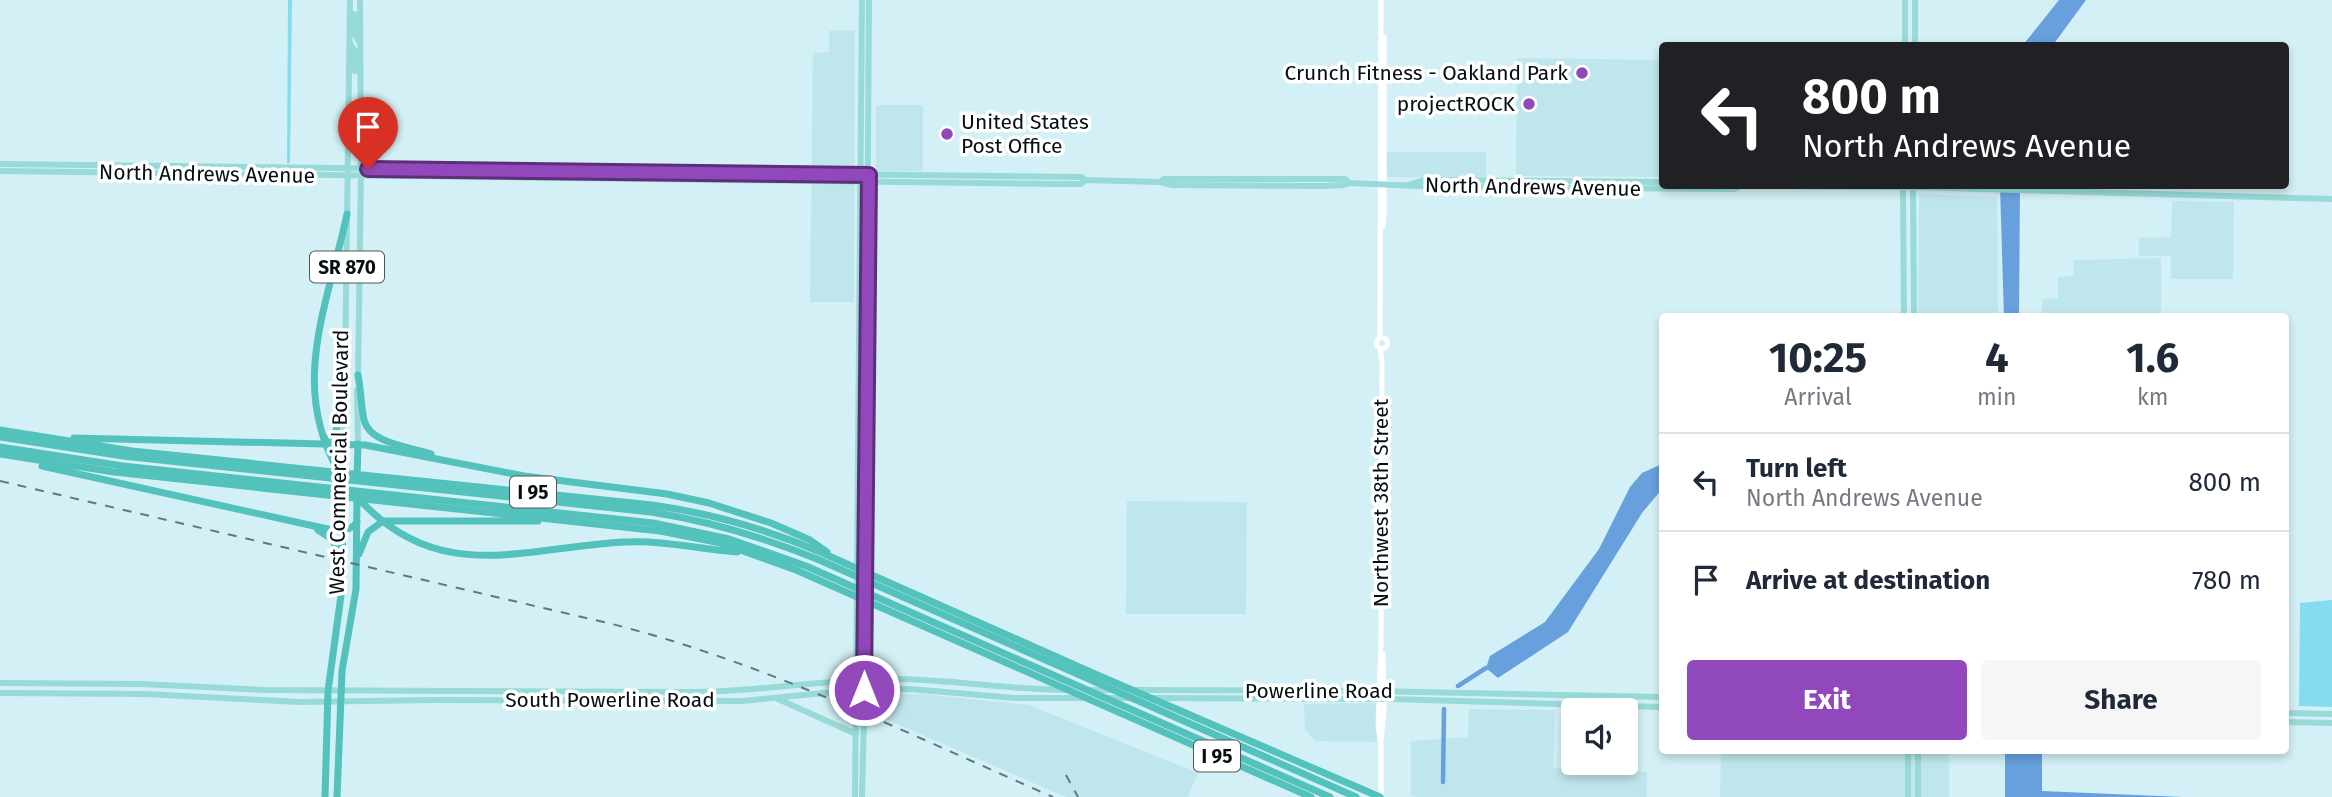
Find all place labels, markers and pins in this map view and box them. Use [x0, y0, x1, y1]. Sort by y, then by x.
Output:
place label: Crunch Fitness - Oakland Park [1284, 60, 1568, 86]
marker: Crunch Fitness - Oakland Park [1574, 65, 1590, 81]
place label: projectROCK [1397, 91, 1516, 117]
marker: projectROCK [1521, 96, 1537, 112]
pin [338, 97, 398, 169]
place label: United States Post Office [961, 109, 1089, 159]
marker: United States Post Office [939, 126, 955, 142]

